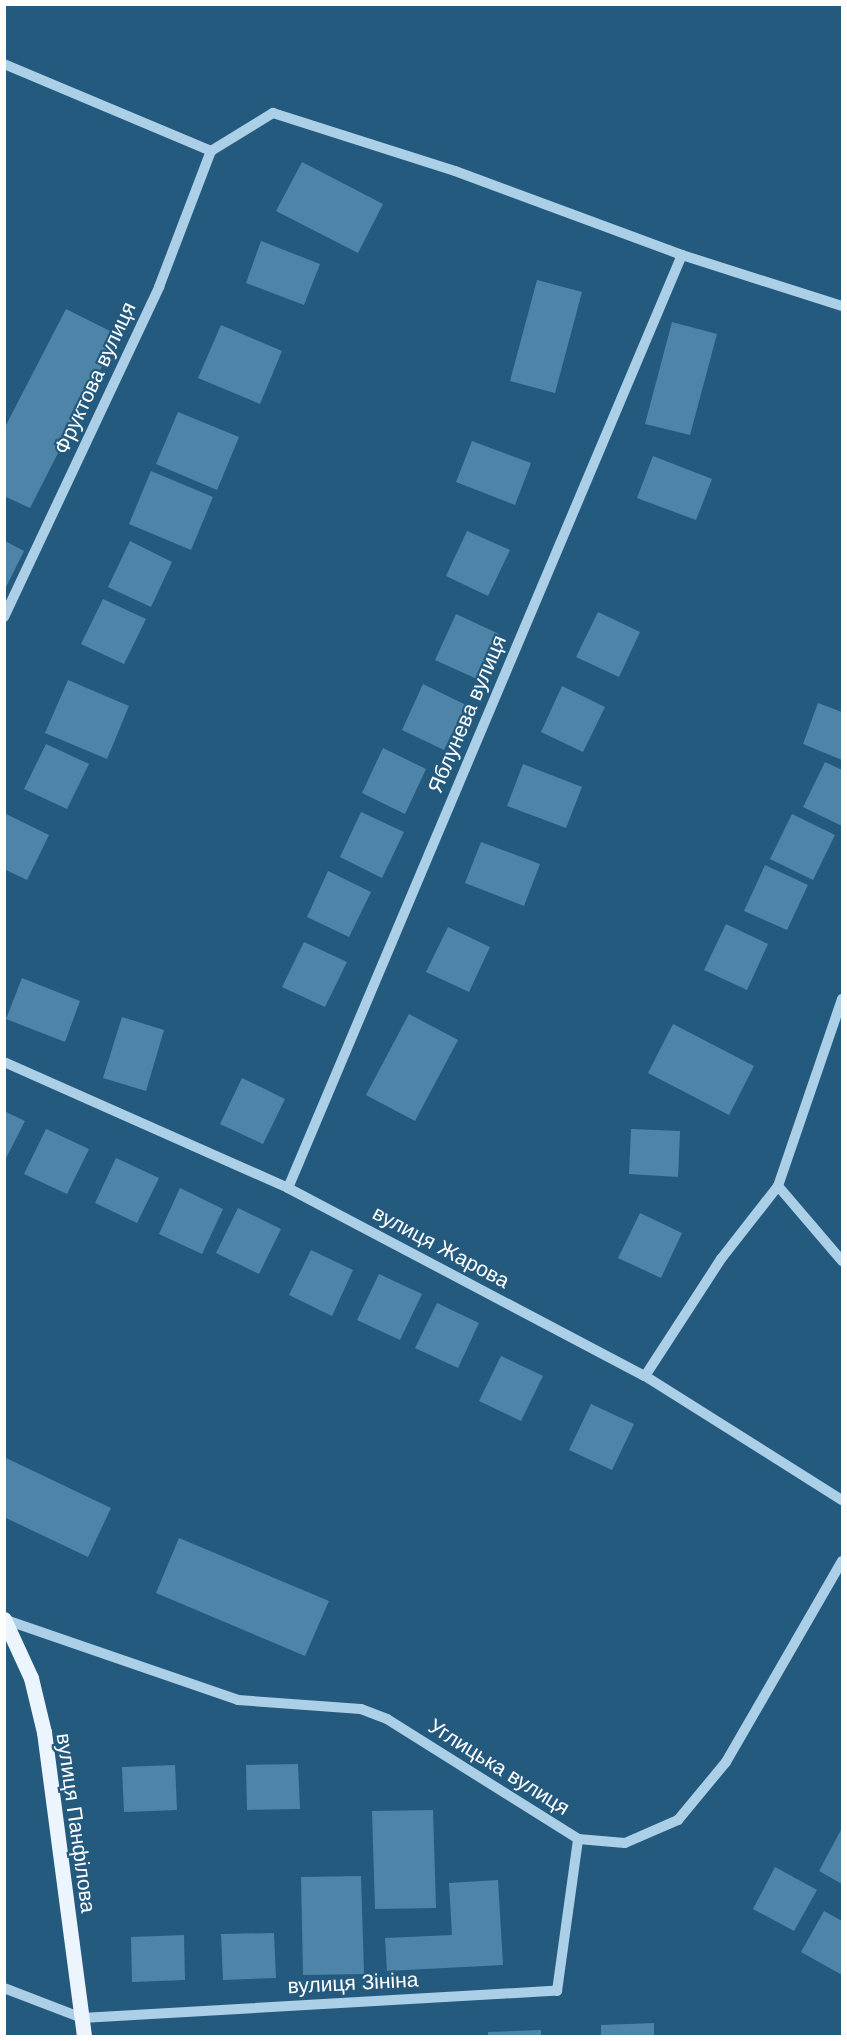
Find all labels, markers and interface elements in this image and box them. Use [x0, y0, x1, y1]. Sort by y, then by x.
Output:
street label: Фруктова вулиця [49, 298, 141, 458]
street label: Яблунева вулиця [422, 631, 512, 797]
street label: вулиця Жарова [368, 1200, 514, 1294]
street label: Углицька вулиця [424, 1713, 574, 1821]
street label: вулиця Панфілова [51, 1732, 101, 1914]
street label: вулиця Зініна [287, 1967, 419, 1999]

